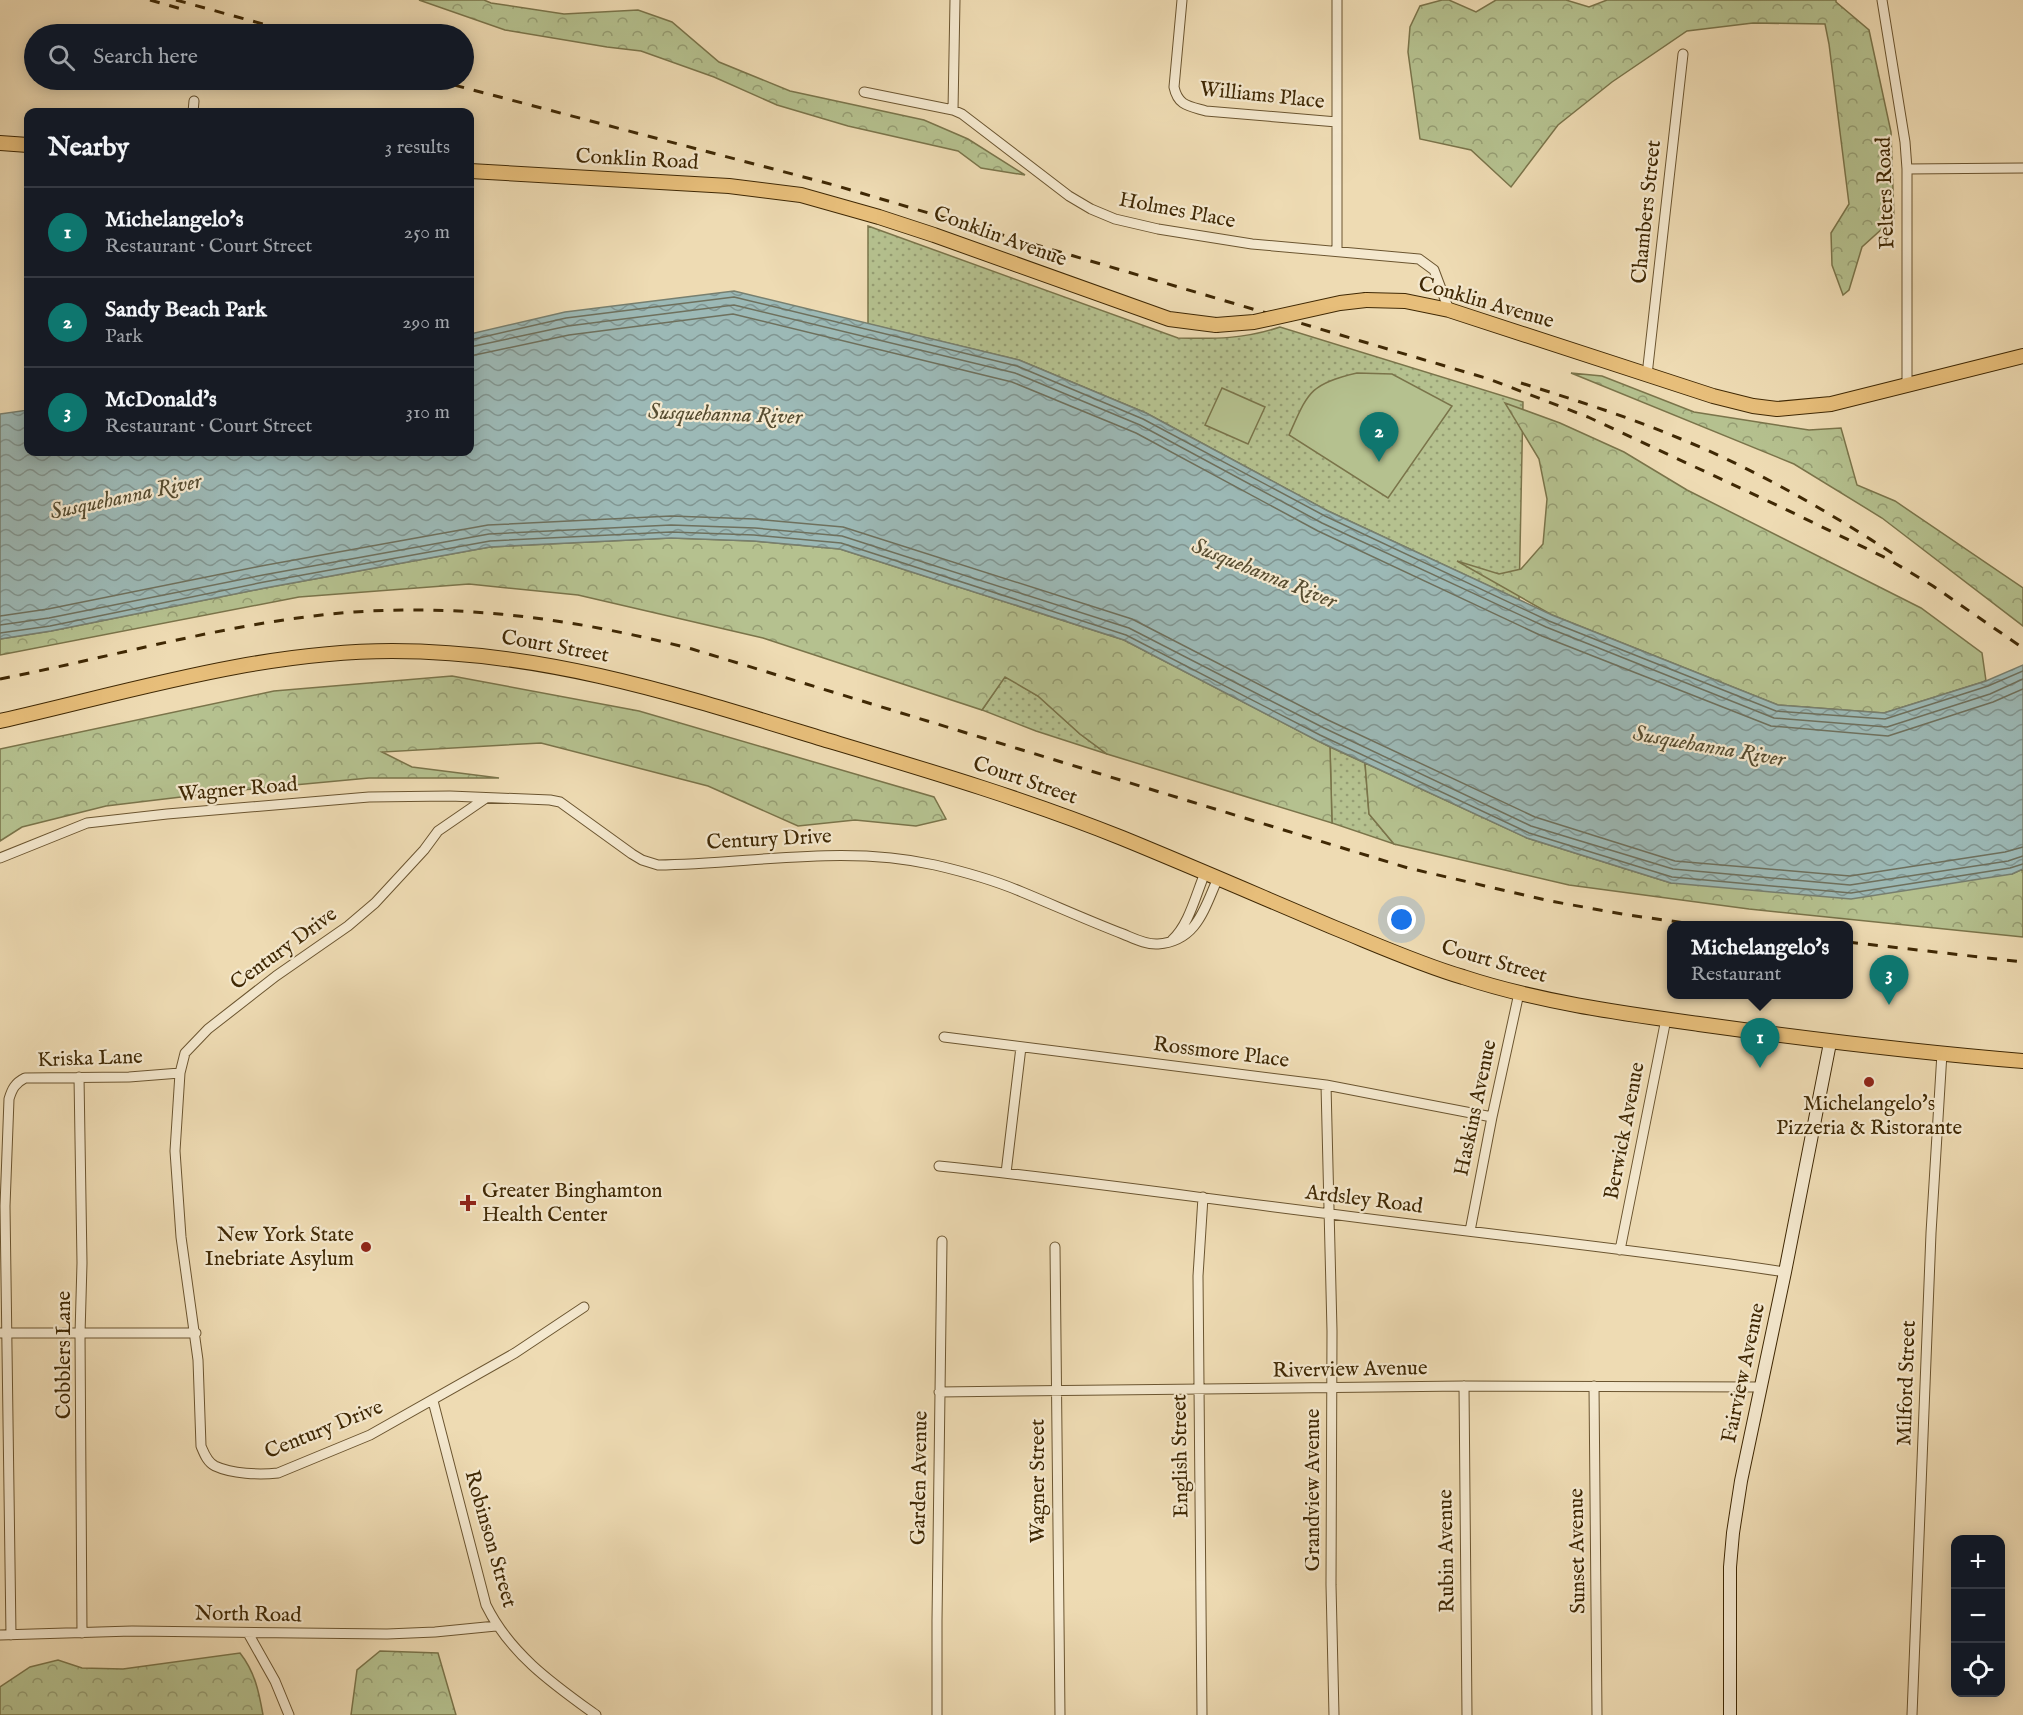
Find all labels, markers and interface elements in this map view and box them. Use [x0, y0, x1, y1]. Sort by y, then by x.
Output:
search box [24, 24, 474, 90]
icon: search [45, 41, 78, 74]
text: Search here [93, 43, 198, 71]
street label: Williams Place [1198, 76, 1326, 116]
text: Nearby [48, 131, 129, 164]
text: 3 results [385, 135, 450, 160]
street label: Felters Road [1871, 135, 1901, 250]
street label: Chambers Street [1626, 139, 1668, 285]
street label: Conklin Road [575, 143, 700, 177]
street label: Holmes Place [1116, 186, 1238, 236]
street label: Conklin Avenue [930, 200, 1071, 274]
text: Michelangelo's [105, 206, 243, 234]
text: 1 [64, 220, 71, 245]
text: 250 m [404, 220, 450, 245]
text: Restaurant · Court Street [105, 234, 312, 259]
street label: Conklin Avenue [1415, 271, 1557, 335]
text: Sandy Beach Park [105, 296, 267, 324]
text: 2 [63, 310, 72, 335]
text: 290 m [402, 310, 450, 335]
text: Park [105, 324, 143, 349]
text: McDonald's [105, 386, 217, 414]
water label: Susquehanna River [647, 398, 804, 432]
text: 3 [64, 400, 71, 425]
text: 310 m [406, 400, 450, 425]
pin: 2 [1360, 412, 1398, 462]
text: Restaurant · Court Street [105, 414, 312, 439]
water label: Susquehanna River [48, 467, 206, 527]
water label: Susquehanna River [1187, 532, 1342, 616]
street label: Court Street [499, 624, 611, 670]
water label: Susquehanna River [1631, 720, 1789, 774]
street label: Court Street [969, 751, 1081, 811]
street label: Wagner Road [177, 771, 300, 809]
street label: Century Drive [706, 823, 833, 857]
street label: Century Drive [225, 901, 343, 997]
your location [1387, 905, 1416, 934]
popup [1667, 921, 1853, 999]
street label: Court Street [1438, 934, 1550, 990]
text: Michelangelo's [1691, 934, 1829, 962]
pin: 3 [1870, 956, 1908, 1005]
text: Restaurant [1691, 962, 1781, 987]
pin: 1 [1740, 1018, 1780, 1068]
street label: Rossmore Place [1151, 1031, 1291, 1075]
street label: Haskins Avenue [1448, 1037, 1504, 1179]
street label: Kriska Lane [37, 1044, 144, 1074]
street label: Berwick Avenue [1598, 1060, 1652, 1202]
marker: Michelangelo's Pizzeria & Ristorante [1862, 1075, 1876, 1089]
place label: Michelangelo's Pizzeria & Ristorante [1776, 1091, 1962, 1142]
place label: Greater Binghamton Health Center [482, 1178, 662, 1229]
street label: Ardsley Road [1303, 1179, 1425, 1221]
marker: Greater Binghamton Health Center [459, 1194, 477, 1212]
place label: New York State Inebriate Asylum [205, 1222, 354, 1273]
marker: New York State Inebriate Asylum [359, 1240, 373, 1254]
street label: Cobblers Lane [51, 1290, 78, 1419]
street label: Fairview Avenue [1716, 1300, 1772, 1445]
street label: Milford Street [1891, 1320, 1923, 1446]
street label: Riverview Avenue [1272, 1355, 1428, 1385]
street label: Century Drive [261, 1394, 388, 1466]
street label: English Street [1166, 1394, 1196, 1518]
street label: Grandview Avenue [1300, 1408, 1327, 1571]
street label: Garden Avenue [905, 1410, 935, 1545]
street label: Wagner Street [1025, 1419, 1052, 1543]
street label: Robinson Street [457, 1467, 523, 1611]
street label: Sunset Avenue [1563, 1488, 1593, 1614]
street label: Rubin Avenue [1432, 1489, 1462, 1613]
map controls [1951, 1535, 2005, 1697]
button: + [1951, 1535, 2005, 1589]
button: − [1951, 1589, 2005, 1643]
street label: North Road [194, 1601, 303, 1629]
button: locate [1951, 1643, 2005, 1697]

